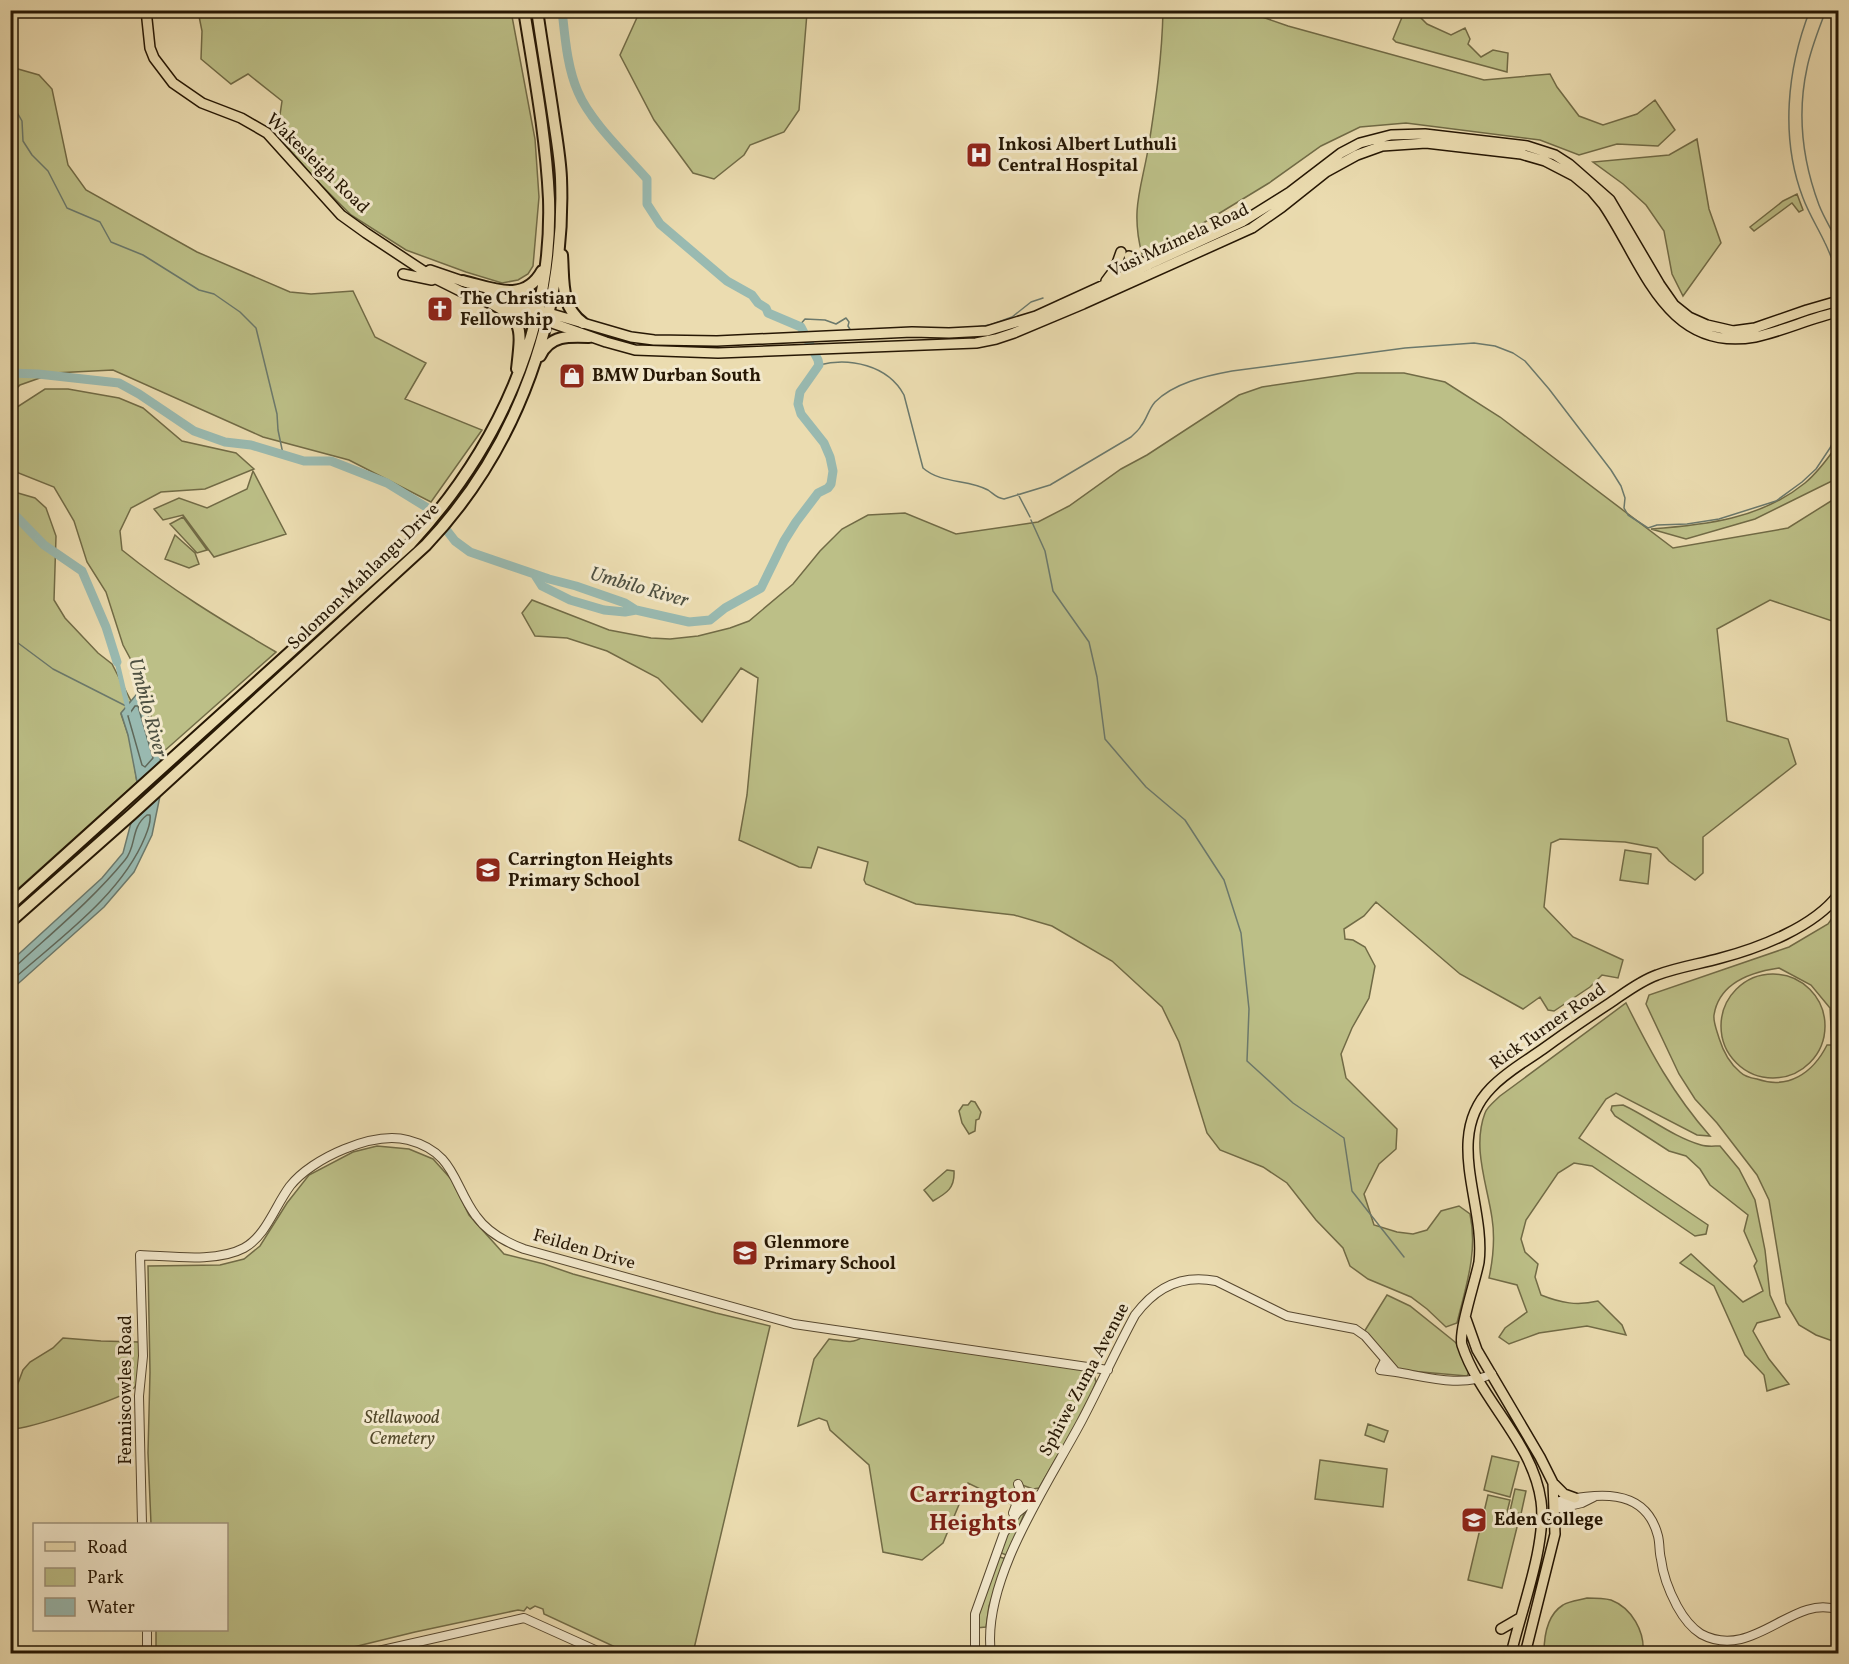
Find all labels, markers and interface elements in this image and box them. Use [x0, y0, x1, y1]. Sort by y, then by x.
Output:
street label: Wakesleigh Road [260, 108, 374, 220]
place label: Inkosi Albert Luthuli Central Hospital [998, 133, 1177, 179]
hospital icon: Inkosi Albert Luthuli Central Hospital [964, 140, 994, 170]
street label: Vusi Mzimela Road [1105, 197, 1253, 285]
place label: The Christian Fellowship [460, 287, 577, 333]
church icon: The Christian Fellowship [425, 294, 455, 324]
shop icon: BMW Durban South [557, 361, 587, 391]
place label: BMW Durban South [592, 364, 761, 389]
street label: Solomon Mahlangu Drive [282, 498, 446, 656]
water label: Umbilo River [586, 561, 692, 616]
water label: Umbilo River [120, 655, 174, 761]
place label: Carrington Heights Primary School [508, 848, 673, 894]
school or university icon: Carrington Heights Primary School [473, 855, 503, 885]
street label: Rick Turner Road [1485, 978, 1611, 1076]
street label: Feilden Drive [530, 1223, 638, 1277]
place label: Glenmore Primary School [764, 1231, 896, 1277]
school or university icon: Glenmore Primary School [730, 1238, 760, 1268]
street label: Sphiwe Zuma Avenue [1034, 1299, 1136, 1461]
street label: Fenniscowles Road [114, 1315, 139, 1465]
park label: Stellawood Cemetery [364, 1406, 440, 1452]
district label: Carrington Heights [909, 1479, 1037, 1541]
school or university icon: Eden College [1459, 1505, 1489, 1535]
place label: Eden College [1494, 1508, 1603, 1533]
legend [33, 1523, 228, 1631]
text: Road [87, 1536, 128, 1561]
text: Park [87, 1566, 124, 1591]
text: Water [87, 1596, 135, 1621]

